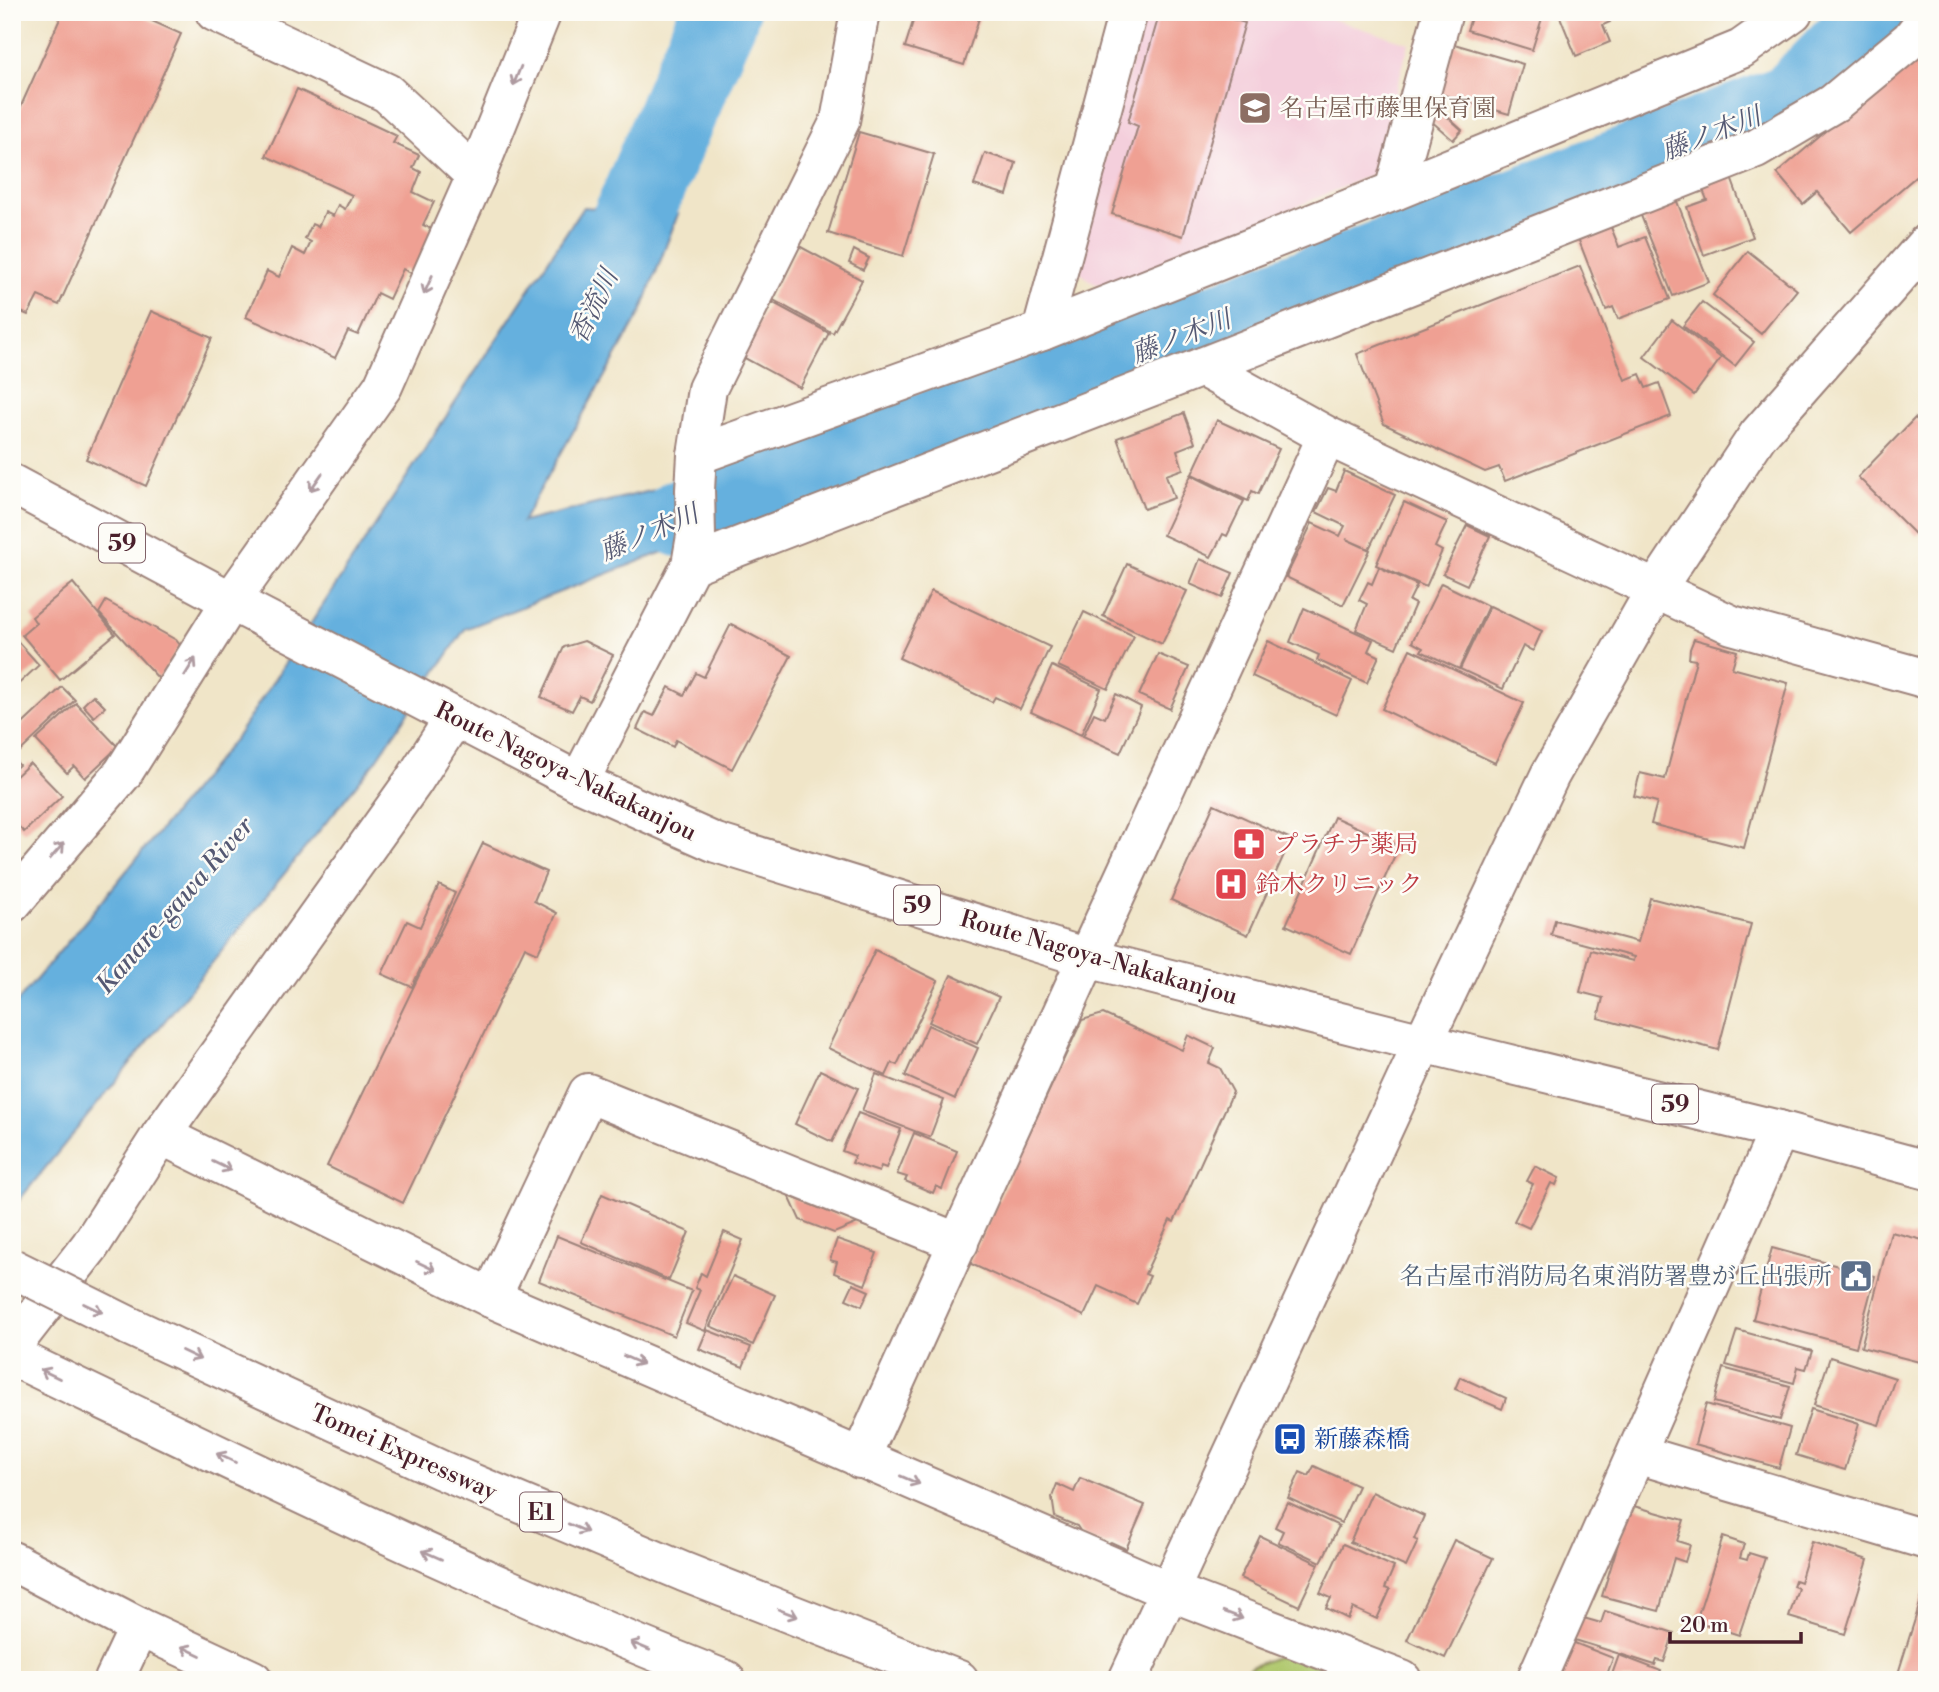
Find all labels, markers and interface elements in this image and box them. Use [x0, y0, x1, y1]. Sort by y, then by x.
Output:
one-way arrow [509, 64, 522, 86]
school or university icon: 名古屋市藤里保育園 [1236, 89, 1274, 127]
place label: 名古屋市藤里保育園 [1280, 94, 1496, 124]
water label: 藤ノ木川 [1657, 99, 1768, 168]
water label: 香流川 [562, 262, 627, 349]
one-way arrow [421, 274, 434, 295]
water label: 藤ノ木川 [1127, 302, 1238, 371]
one-way arrow [309, 472, 323, 491]
water label: 藤ノ木川 [595, 497, 706, 568]
road number: 59 [99, 524, 145, 562]
one-way arrow [183, 658, 197, 678]
street label: Route Nagoya-Nakakanjou [430, 695, 701, 848]
water label: Kanare-gawa River [89, 810, 261, 1001]
pharmacy icon: プラチナ薬局 [1230, 825, 1268, 863]
place label: プラチナ薬局 [1274, 830, 1418, 860]
one-way arrow [49, 842, 65, 860]
hospital icon: 鈴木クリニック [1212, 865, 1250, 903]
place label: 鈴木クリニック [1256, 870, 1423, 900]
road number: 59 [894, 885, 940, 924]
street label: Route Nagoya-Nakakanjou [957, 904, 1241, 1012]
road number: 59 [1652, 1084, 1698, 1124]
one-way arrow [211, 1159, 232, 1173]
public building icon: 名古屋市消防局名東消防署豊が丘出張所 [1837, 1257, 1875, 1295]
one-way arrow [415, 1260, 436, 1274]
place label: 名古屋市消防局名東消防署豊が丘出張所 [1400, 1262, 1832, 1292]
one-way arrow [82, 1302, 103, 1316]
one-way arrow [180, 1349, 201, 1362]
one-way arrow [622, 1354, 644, 1367]
one-way arrow [40, 1367, 61, 1381]
street label: Tomei Expressway [306, 1398, 502, 1508]
bus stop icon: 新藤森橋 [1271, 1420, 1309, 1458]
place label: 新藤森橋 [1314, 1425, 1410, 1455]
one-way arrow [216, 1451, 237, 1464]
one-way arrow [898, 1474, 920, 1487]
road number: E1 [520, 1492, 562, 1532]
one-way arrow [566, 1522, 588, 1535]
one-way arrow [421, 1548, 443, 1561]
scale bar [1670, 1601, 1801, 1645]
one-way arrow [777, 1608, 799, 1621]
one-way arrow [1221, 1610, 1243, 1623]
text: 20 m [1680, 1613, 1729, 1639]
one-way arrow [630, 1639, 651, 1652]
one-way arrow [180, 1644, 202, 1657]

